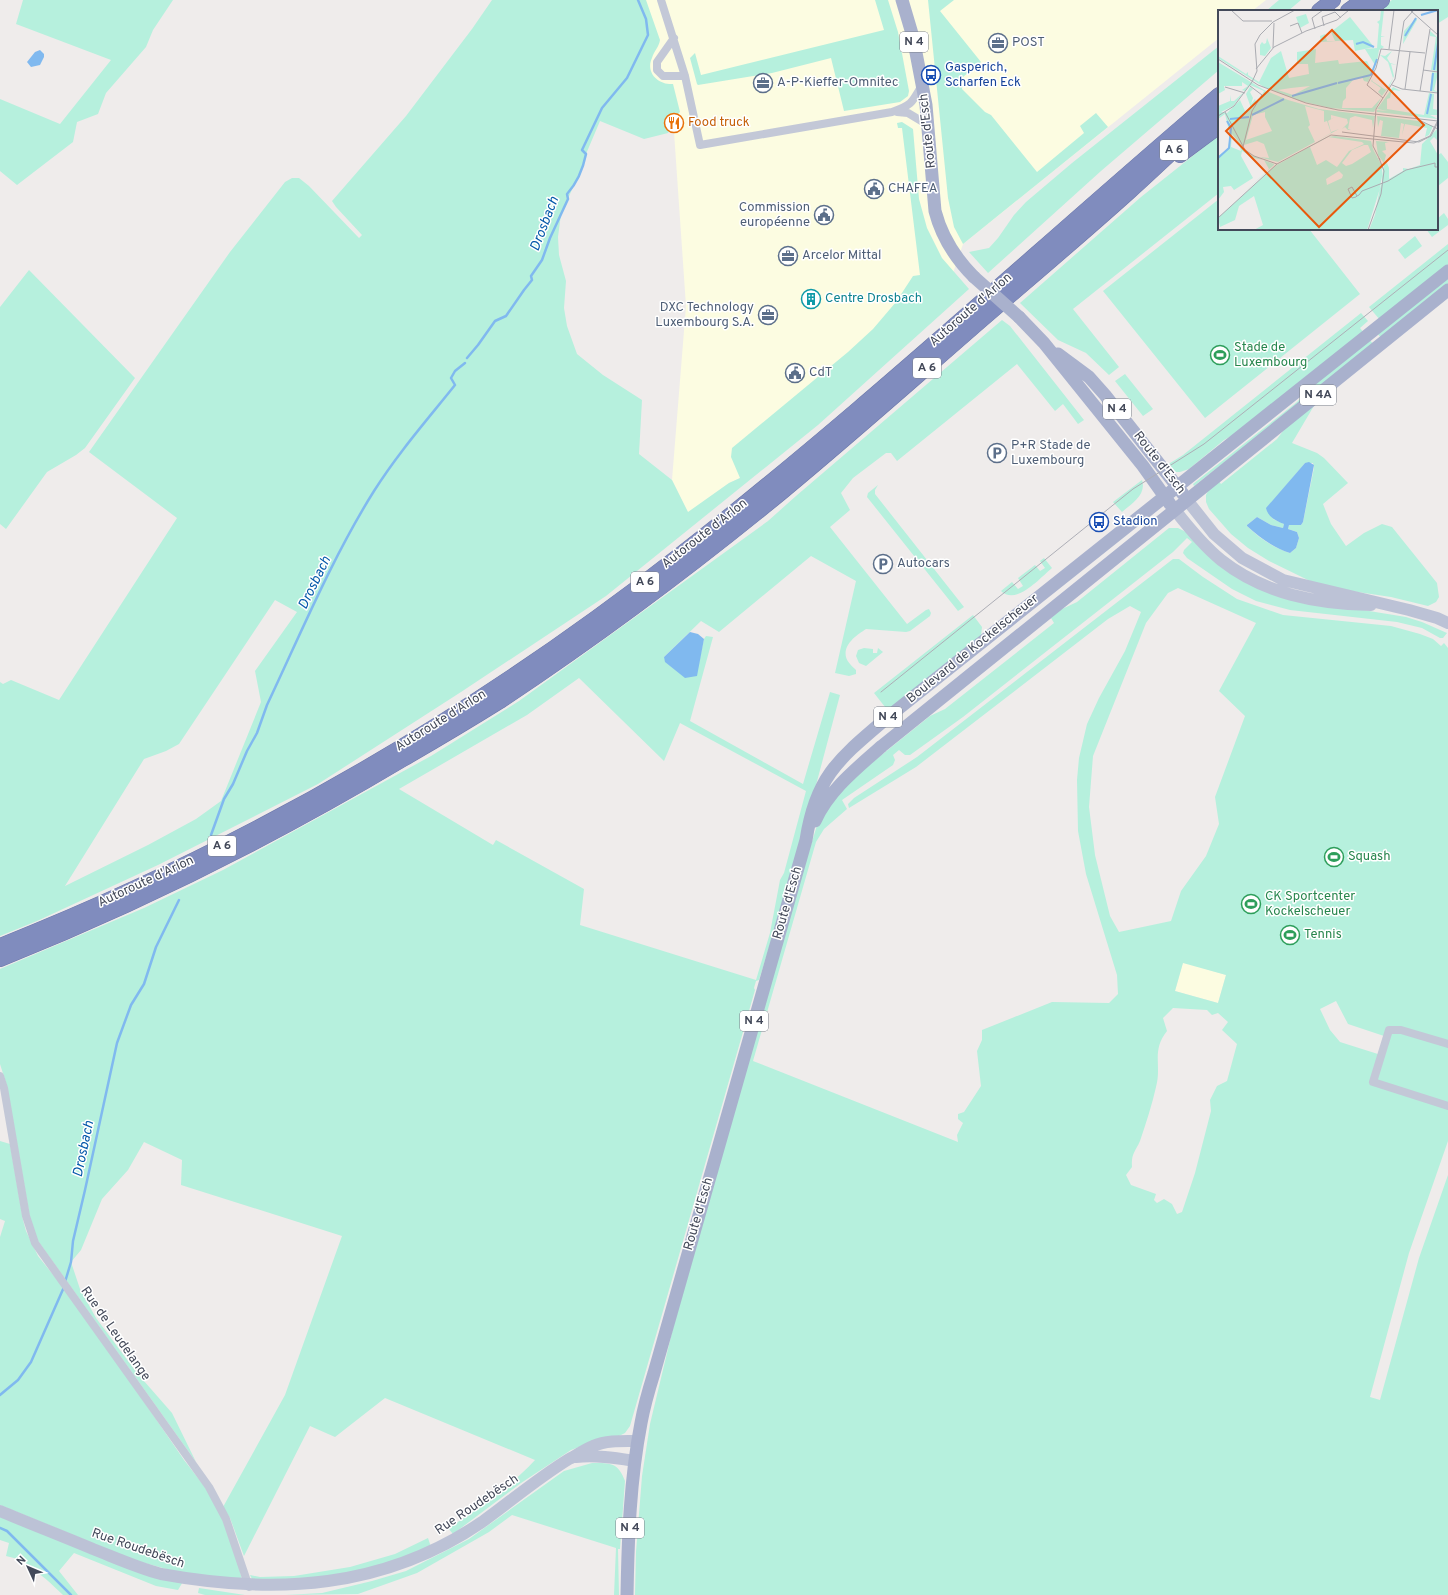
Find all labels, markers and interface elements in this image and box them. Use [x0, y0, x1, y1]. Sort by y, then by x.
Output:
inset map [1218, 10, 1438, 230]
road number: N 4 [900, 32, 928, 52]
office icon: POST [987, 32, 1009, 54]
place label: POST [1012, 35, 1045, 51]
place label: Gasperich, Scharfen Eck [945, 60, 1021, 91]
bus stop icon: Gasperich, Scharfen Eck [920, 64, 942, 86]
office icon: A-P-Kieffer-Omnitec [752, 72, 774, 94]
place label: A-P-Kieffer-Omnitec [777, 75, 899, 91]
street label: Route d'Esch [916, 93, 940, 169]
restaurant icon: Food truck [663, 112, 685, 134]
place label: Food truck [688, 115, 750, 131]
road number: A 6 [1160, 140, 1188, 160]
public building icon: CHAFEA [863, 178, 885, 200]
place label: CHAFEA [888, 181, 938, 197]
water label: Drosbach [527, 194, 563, 254]
place label: Commission européenne [739, 200, 810, 231]
public building icon: Commission européenne [813, 204, 835, 226]
office icon: Arcelor Mittal [777, 245, 799, 267]
place label: Arcelor Mittal [802, 248, 881, 264]
street label: Autoroute d'Arlon [927, 270, 1015, 350]
building icon: Centre Drosbach [800, 288, 822, 310]
place label: Centre Drosbach [825, 291, 922, 307]
place label: DXC Technology Luxembourg S.A. [655, 300, 754, 331]
office icon: DXC Technology Luxembourg S.A. [757, 304, 779, 326]
place label: Stade de Luxembourg [1234, 340, 1307, 371]
sports icon: Stade de Luxembourg [1209, 344, 1231, 366]
road number: A 6 [913, 358, 941, 378]
public building icon: CdT [784, 362, 806, 384]
place label: CdT [809, 365, 832, 381]
road number: N 4A [1300, 385, 1336, 405]
road number: N 4 [1103, 399, 1131, 419]
street label: Route d'Esch [1130, 428, 1188, 498]
place label: P+R Stade de Luxembourg [1011, 438, 1090, 469]
parking icon: P+R Stade de Luxembourg [986, 442, 1008, 464]
street label: Autoroute d'Arlon [659, 496, 751, 572]
bus stop icon: Stadion [1088, 511, 1110, 533]
place label: Stadion [1113, 514, 1158, 530]
water label: Drosbach [295, 553, 335, 612]
parking icon: Autocars [872, 553, 894, 575]
place label: Autocars [897, 556, 950, 572]
road number: A 6 [631, 572, 659, 592]
street label: Boulevard de Kockelscheuer [904, 591, 1042, 707]
street label: Autoroute d'Arlon [393, 687, 489, 755]
road number: N 4 [874, 707, 902, 727]
road number: A 6 [208, 836, 236, 856]
sports icon: Squash [1323, 846, 1345, 868]
place label: Squash [1348, 849, 1391, 865]
street label: Autoroute d'Arlon [95, 853, 197, 911]
street label: Route d'Esch [770, 865, 806, 941]
place label: CK Sportcenter Kockelscheuer [1265, 889, 1355, 920]
sports icon: CK Sportcenter Kockelscheuer [1240, 893, 1262, 915]
sports icon: Tennis [1279, 924, 1301, 946]
place label: Tennis [1304, 927, 1342, 943]
road number: N 4 [740, 1011, 768, 1031]
water label: Drosbach [70, 1119, 98, 1179]
street label: Route d'Esch [681, 1176, 717, 1252]
street label: Rue de Leudelange [77, 1284, 153, 1384]
street label: Rue Roudebësch [432, 1471, 522, 1539]
road number: N 4 [616, 1518, 644, 1538]
street label: Rue Roudebësch [89, 1526, 187, 1572]
north arrow [8, 1547, 48, 1587]
text: N [14, 1553, 29, 1568]

